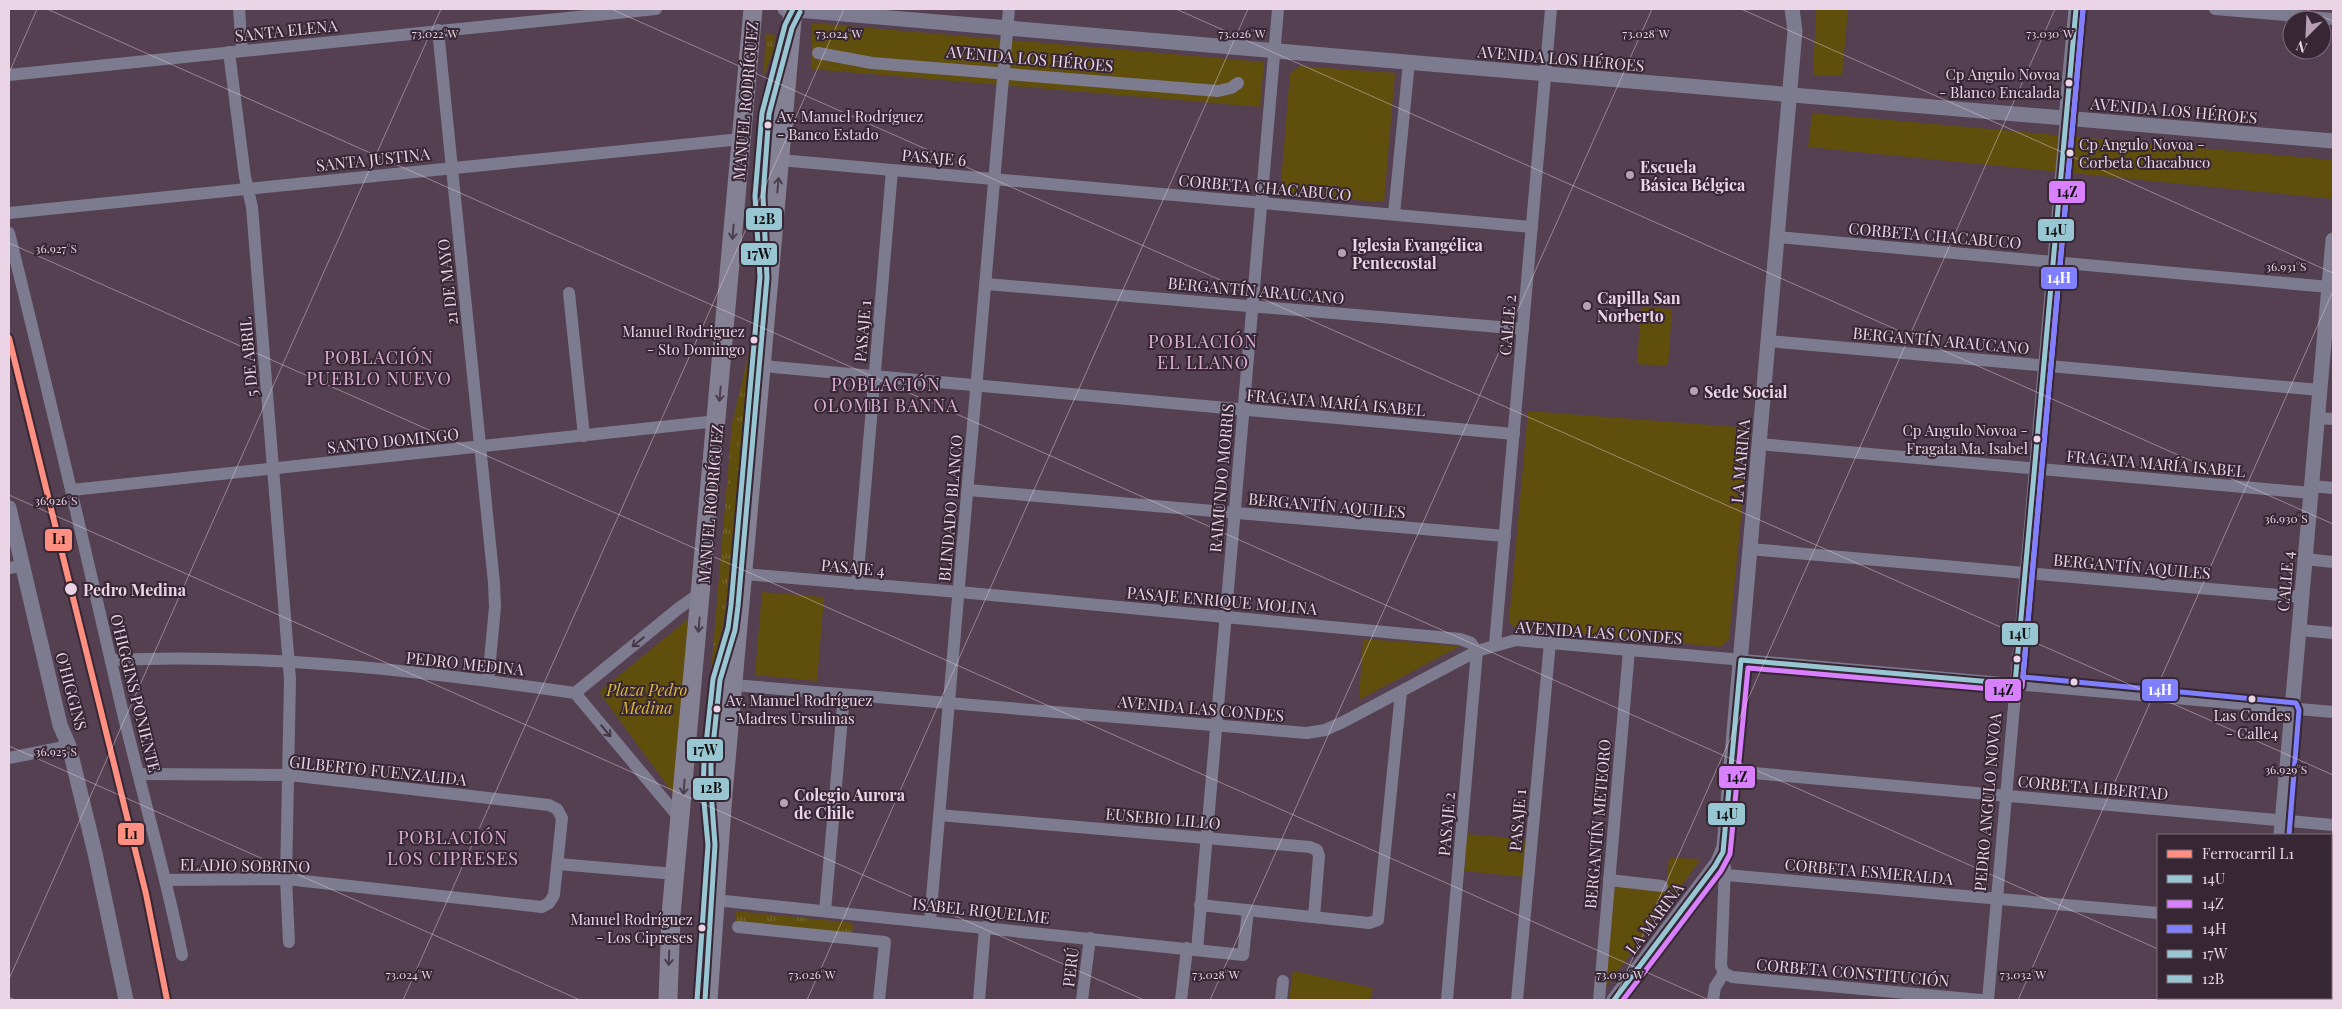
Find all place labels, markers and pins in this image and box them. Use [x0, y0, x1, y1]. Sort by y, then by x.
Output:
place label: Cp Angulo Novoa - Blanco Encalada [1939, 64, 2061, 102]
marker: Cp Angulo Novoa - Blanco Encalada [2064, 78, 2074, 88]
place label: Av. Manuel Rodríguez - Banco Estado [776, 106, 924, 144]
marker: Av. Manuel Rodríguez - Banco Estado [763, 120, 773, 130]
place label: Cp Angulo Novoa - Corbeta Chacabuco [2079, 134, 2210, 172]
marker: Cp Angulo Novoa - Corbeta Chacabuco [2065, 148, 2075, 158]
place label: Escuela Básica Bélgica [1640, 156, 1746, 195]
marker: Escuela Básica Bélgica [1624, 169, 1636, 181]
place label: Iglesia Evangélica Pentecostal [1352, 234, 1484, 273]
marker: Iglesia Evangélica Pentecostal [1336, 247, 1348, 259]
place label: Capilla San Norberto [1597, 287, 1681, 326]
marker: Capilla San Norberto [1581, 300, 1593, 312]
place label: Manuel Rodriguez - Sto Domingo [622, 321, 745, 359]
marker: Manuel Rodriguez - Sto Domingo [749, 335, 759, 345]
place label: Sede Social [1704, 381, 1787, 402]
marker: Sede Social [1688, 385, 1700, 397]
place label: Cp Angulo Novoa - Fragata Ma. Isabel [1902, 420, 2028, 458]
marker: Cp Angulo Novoa - Fragata Ma. Isabel [2032, 434, 2042, 444]
place label: Pedro Medina [83, 579, 187, 600]
marker: Pedro Medina [63, 581, 79, 597]
unlabelled marker [2012, 654, 2022, 664]
unlabelled marker [2069, 677, 2079, 687]
place label: Av. Manuel Rodríguez - Madres Ursulinas [725, 690, 873, 728]
marker: Las Condes - Calle4 [2247, 694, 2257, 704]
marker: Av. Manuel Rodríguez - Madres Ursulinas [712, 704, 722, 714]
place label: Las Condes - Calle4 [2213, 705, 2291, 743]
place label: Colegio Aurora de Chile [794, 784, 906, 823]
marker: Colegio Aurora de Chile [778, 797, 790, 809]
place label: Manuel Rodríguez - Los Cipreses [570, 909, 693, 947]
marker: Manuel Rodríguez - Los Cipreses [697, 923, 707, 933]

